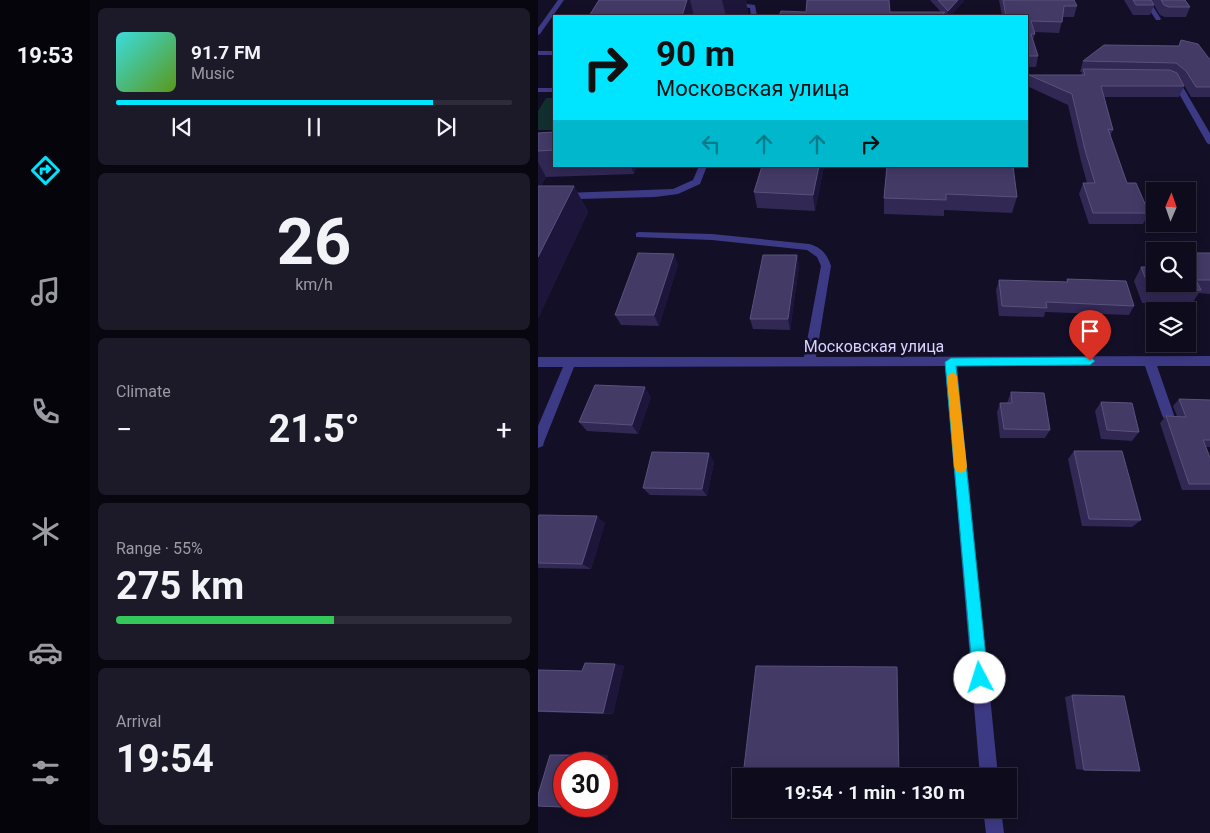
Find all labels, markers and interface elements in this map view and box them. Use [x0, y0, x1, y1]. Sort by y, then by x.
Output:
text: 90 m [656, 34, 735, 75]
icon: right [573, 35, 638, 100]
text: 91.7 FM [191, 41, 261, 64]
text: 19:53 [17, 43, 73, 68]
text: Music [191, 64, 234, 83]
text: Московская улица [656, 76, 849, 101]
icon: previous [168, 113, 196, 141]
icon: pause [300, 113, 328, 141]
icon: next [432, 113, 460, 141]
icon: left [697, 130, 725, 158]
icon: ahead [750, 130, 778, 158]
icon: ahead [803, 130, 831, 158]
icon: right [856, 130, 884, 158]
icon: directions [28, 153, 63, 188]
north arrow [1146, 182, 1196, 232]
map controls [1146, 182, 1196, 352]
text: 26 [277, 204, 351, 280]
button: search [1146, 242, 1196, 292]
icon: music [28, 274, 63, 309]
text: km/h [295, 275, 333, 294]
button: layers [1146, 302, 1196, 352]
pin [1069, 310, 1111, 361]
icon: arrive [1076, 317, 1104, 345]
street label: Московская улица [804, 337, 944, 356]
text: Climate [116, 382, 171, 401]
icon: phone [28, 394, 63, 429]
text: 21.5° [268, 407, 360, 451]
text: − [116, 413, 132, 446]
text: + [496, 413, 512, 446]
icon: climate [28, 514, 63, 549]
text: Range · 55% [116, 539, 203, 558]
text: 275 km [116, 564, 244, 608]
icon: car [28, 635, 63, 670]
position arrow [953, 651, 1005, 703]
text: Arrival [116, 712, 161, 731]
text: 19:54 [116, 737, 214, 781]
speed limit sign: 30 [553, 752, 618, 817]
icon: filters [28, 755, 63, 790]
text: 19:54 · 1 min · 130 m [784, 781, 965, 804]

